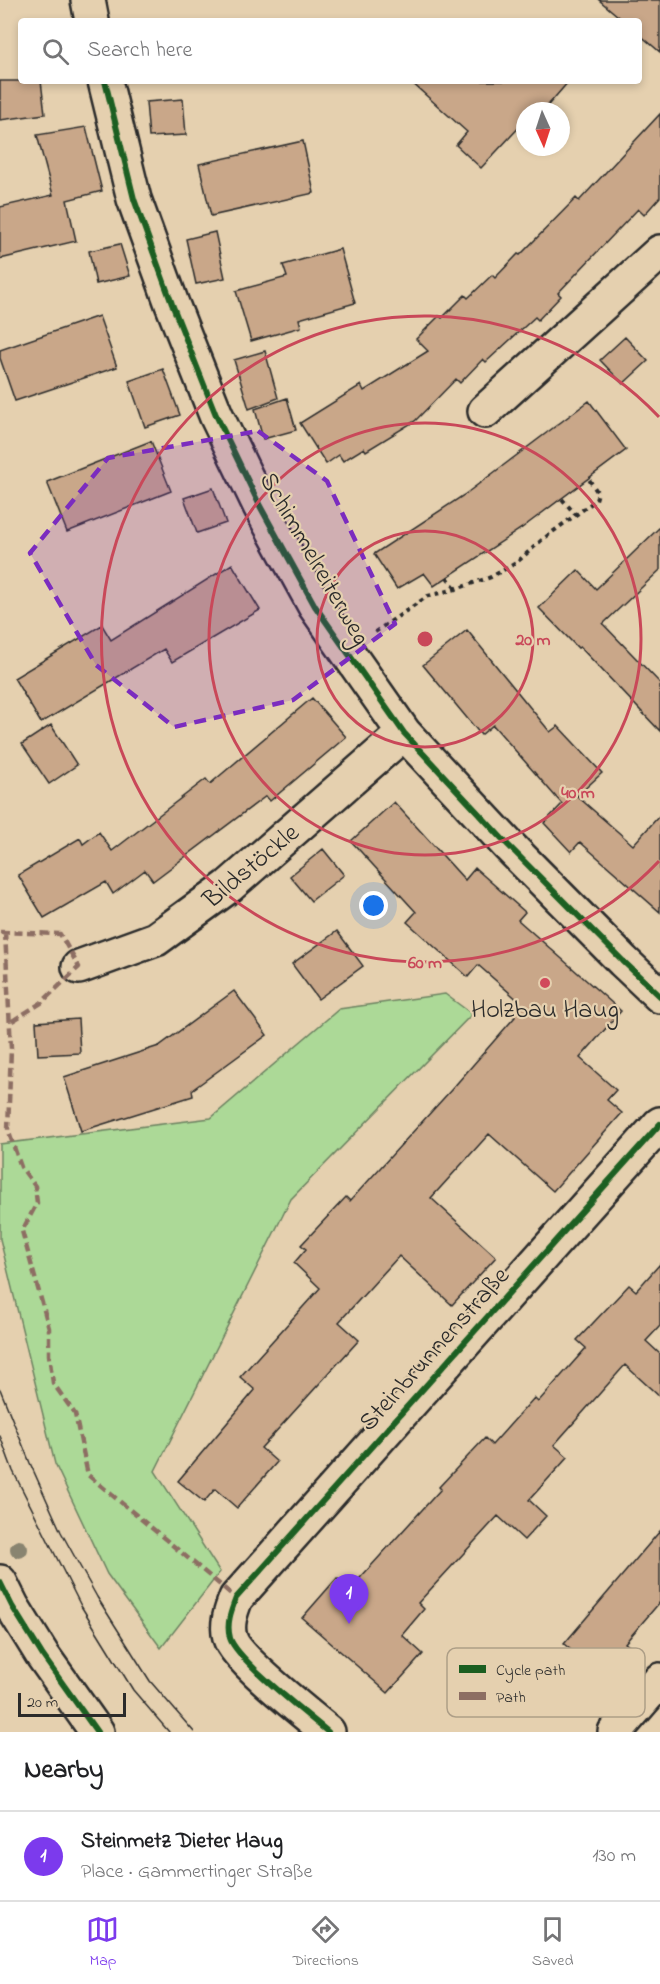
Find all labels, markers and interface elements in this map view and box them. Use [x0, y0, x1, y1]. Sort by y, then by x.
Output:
search box [18, 18, 642, 84]
icon: search [39, 35, 72, 68]
text: Search here [87, 35, 192, 67]
north arrow [516, 102, 570, 156]
street label: Schimmelreiterweg [248, 466, 379, 653]
text: 20 m [514, 628, 551, 654]
centre of rings [415, 629, 435, 649]
text: 40 m [561, 781, 595, 807]
street label: Bildstöckle [195, 815, 309, 920]
your location [359, 891, 388, 920]
text: 60 m [408, 951, 442, 977]
marker: Holzbau Haug [538, 976, 552, 990]
place label: Holzbau Haug [471, 992, 619, 1030]
street label: Steinbrunnenstraße [351, 1259, 520, 1441]
pin: 1 [330, 1574, 368, 1624]
legend [447, 1648, 645, 1717]
text: Cycle path [496, 1659, 565, 1683]
text: Path [496, 1686, 526, 1710]
scale bar [18, 1690, 126, 1718]
text: 20 m [27, 1691, 58, 1715]
text: Nearby [24, 1752, 103, 1790]
text: Steinmetz Dieter Haug [81, 1826, 283, 1858]
text: 1 [40, 1842, 47, 1871]
text: 130 m [592, 1842, 636, 1871]
text: Place · Gammertinger Straße [81, 1858, 313, 1887]
tab: Map [86, 1913, 119, 1973]
tab: Directions [292, 1913, 359, 1973]
tab: Saved [532, 1913, 574, 1973]

